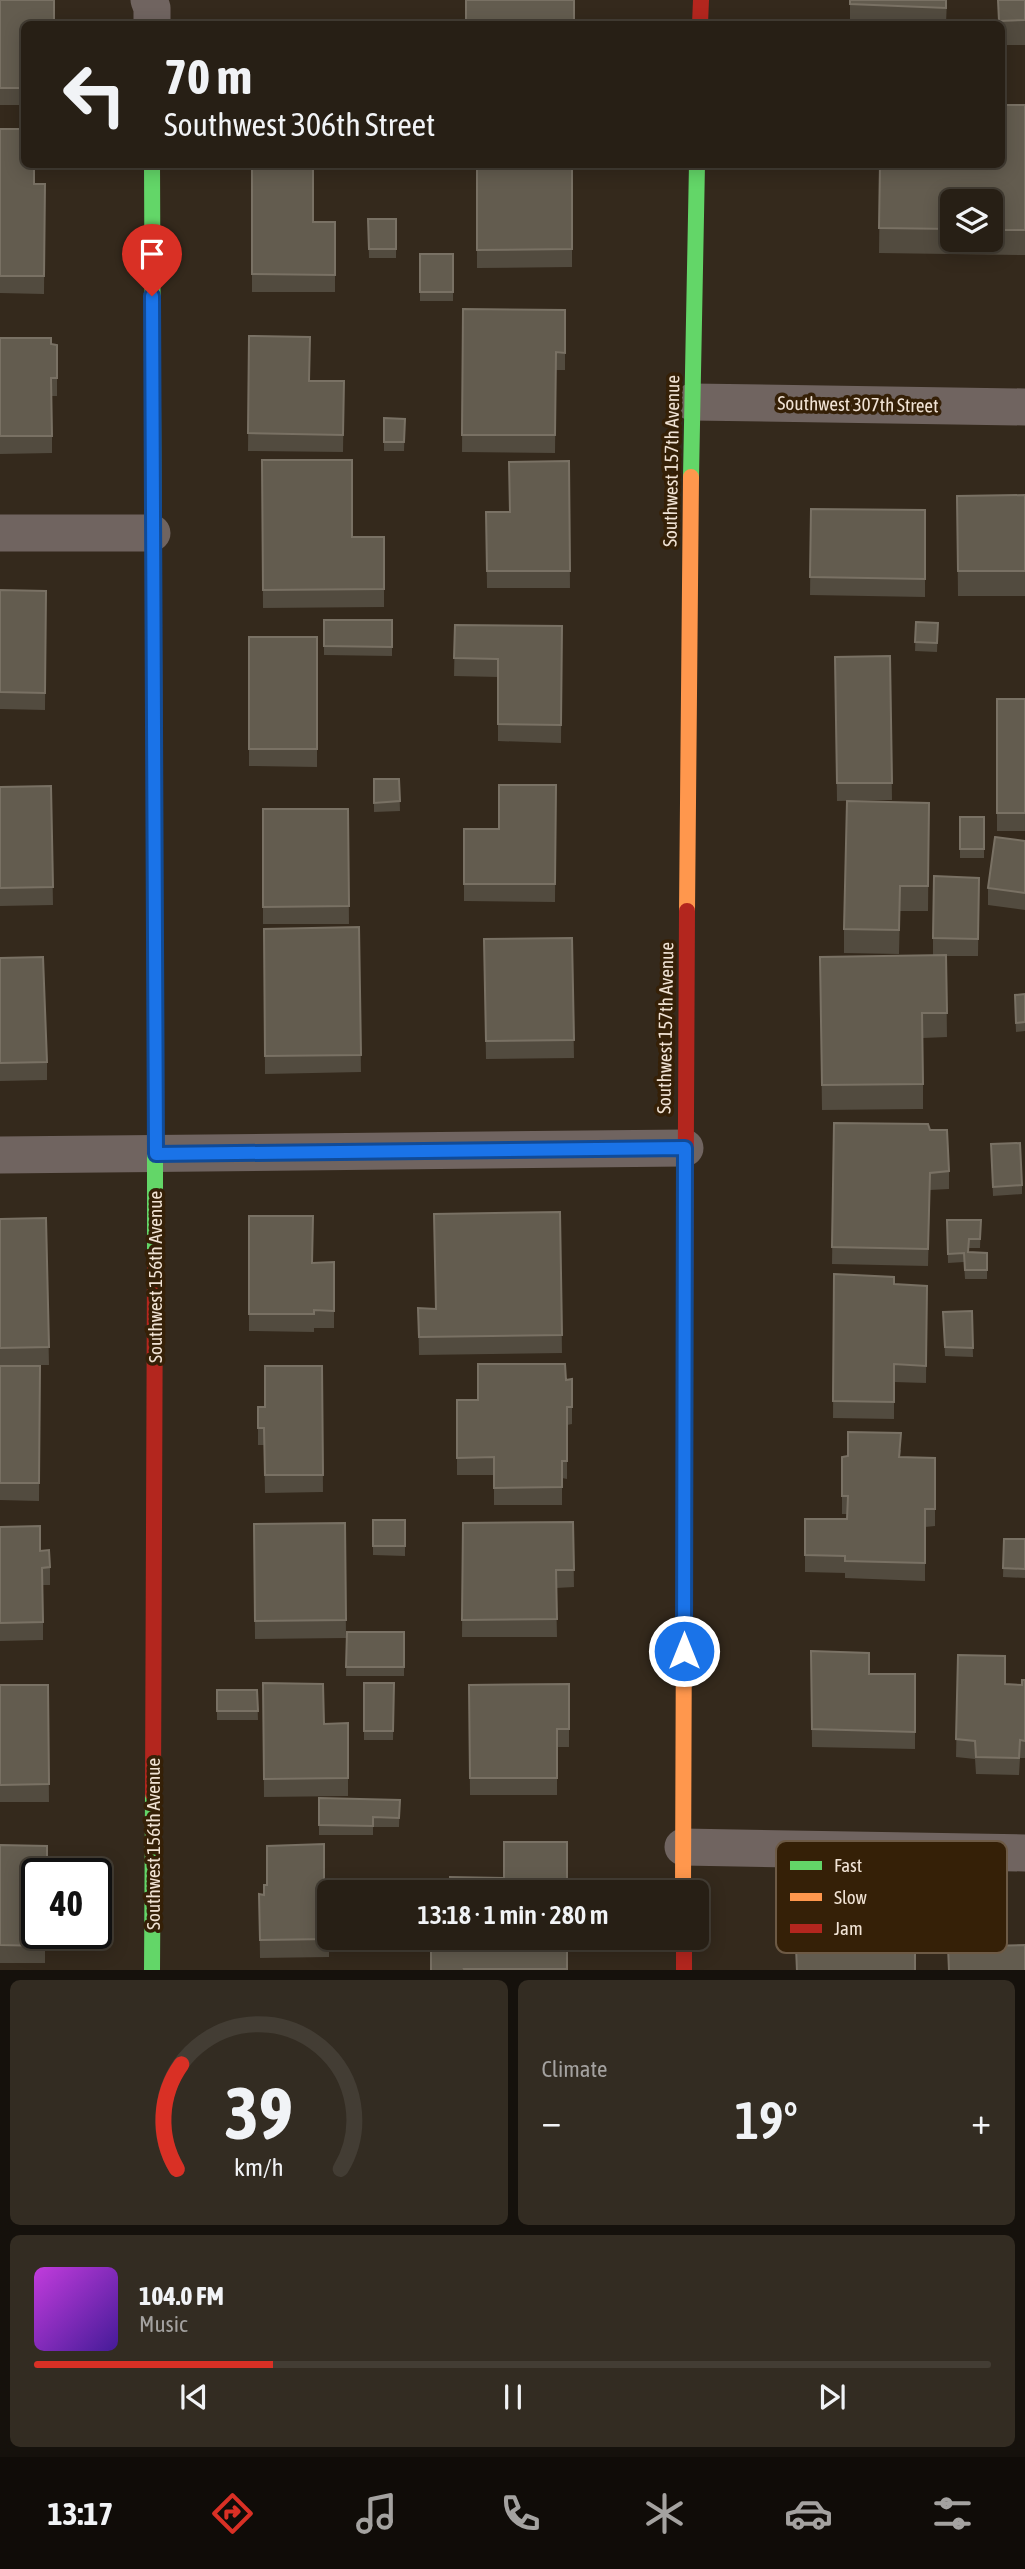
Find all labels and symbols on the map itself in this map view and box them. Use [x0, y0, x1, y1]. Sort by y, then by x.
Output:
pin [122, 224, 182, 296]
street label: Southwest 157th Avenue [659, 375, 683, 547]
street label: Southwest 307th Street [777, 392, 939, 416]
street label: Southwest 157th Avenue [653, 942, 677, 1114]
street label: Southwest 156th Avenue [144, 1191, 166, 1363]
position arrow [647, 1614, 721, 1688]
street label: Southwest 156th Avenue [142, 1758, 164, 1930]
legend [776, 1841, 1007, 1953]
text: Fast [834, 1854, 862, 1876]
speed limit sign: 40 [21, 1858, 112, 1949]
text: Slow [834, 1886, 868, 1908]
text: Jam [834, 1917, 863, 1939]

